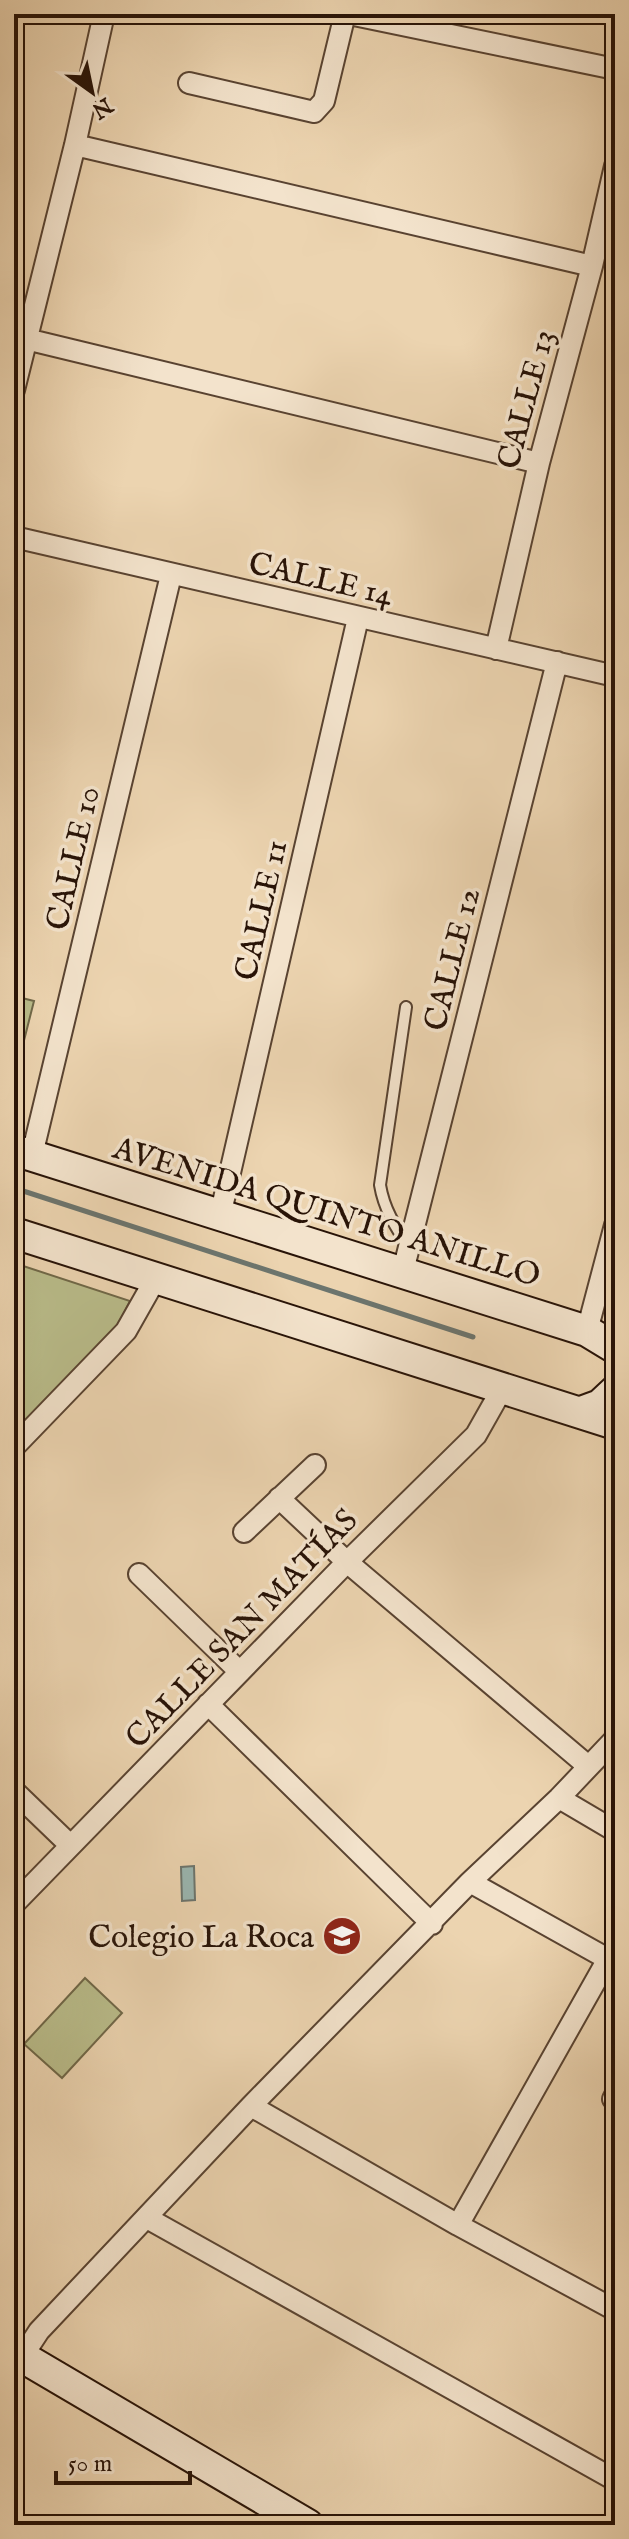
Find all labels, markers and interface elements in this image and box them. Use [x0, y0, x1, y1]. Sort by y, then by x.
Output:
north arrow [52, 52, 132, 132]
text: N [86, 90, 118, 124]
street label: CALLE 13 [489, 325, 566, 474]
street label: CALLE 14 [244, 544, 397, 617]
street label: CALLE 10 [38, 783, 111, 935]
street label: CALLE 11 [226, 836, 298, 985]
street label: CALLE 12 [416, 884, 491, 1035]
street label: AVENIDA QUINTO ANILLO [107, 1128, 545, 1298]
street label: CALLE SAN MATÍAS [118, 1501, 368, 1758]
school or university icon: Colegio La Roca [321, 1915, 363, 1957]
place label: Colegio La Roca [88, 1918, 314, 1959]
scale bar [56, 2435, 190, 2485]
text: 50 m [68, 2449, 112, 2480]

